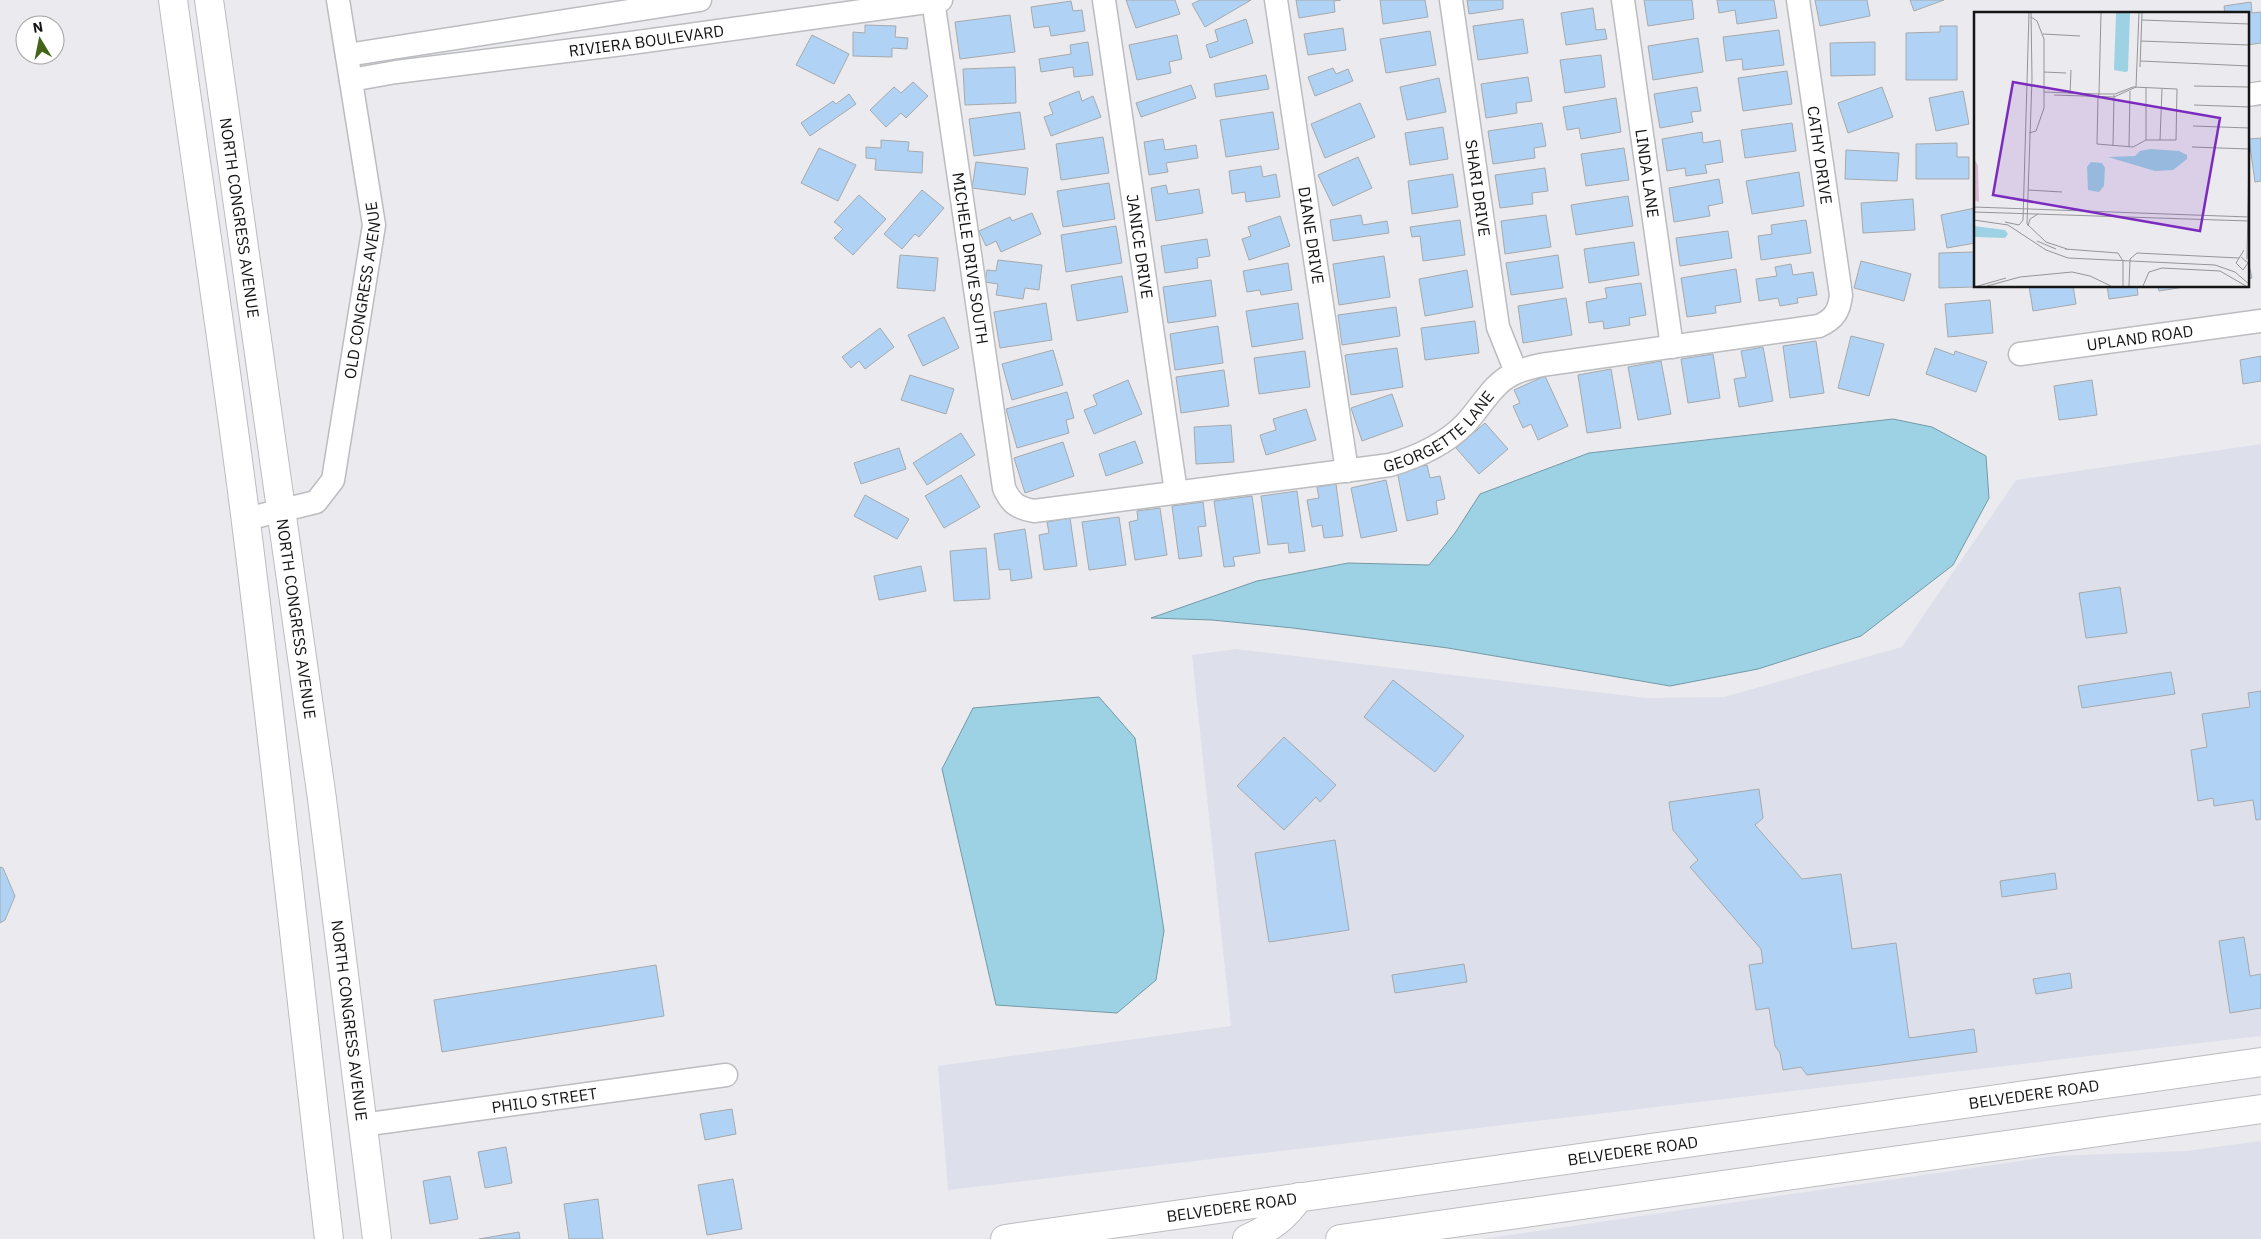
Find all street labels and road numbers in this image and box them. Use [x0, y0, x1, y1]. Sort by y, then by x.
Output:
street label: RIVIERA BOULEVARD [567, 20, 725, 61]
street label: CATHY DRIVE [1803, 104, 1837, 206]
street label: NORTH CONGRESS AVENUE [216, 116, 264, 319]
street label: LINDA LANE [1631, 128, 1664, 219]
street label: SHARI DRIVE [1461, 138, 1495, 238]
street label: MICHELE DRIVE SOUTH [948, 171, 993, 345]
street label: DIANE DRIVE [1294, 185, 1329, 285]
street label: JANICE DRIVE [1123, 193, 1158, 300]
street label: OLD CONGRESS AVENUE [339, 200, 384, 380]
street label: UPLAND ROAD [2085, 320, 2194, 355]
street label: GEORGETTE LANE [1382, 386, 1498, 476]
street label: NORTH CONGRESS AVENUE [272, 517, 321, 720]
street label: NORTH CONGRESS AVENUE [327, 919, 372, 1122]
street label: BELVEDERE ROAD [1967, 1075, 2100, 1113]
street label: PHILO STREET [490, 1083, 598, 1117]
street label: BELVEDERE ROAD [1566, 1131, 1699, 1170]
street label: BELVEDERE ROAD [1165, 1188, 1298, 1226]

